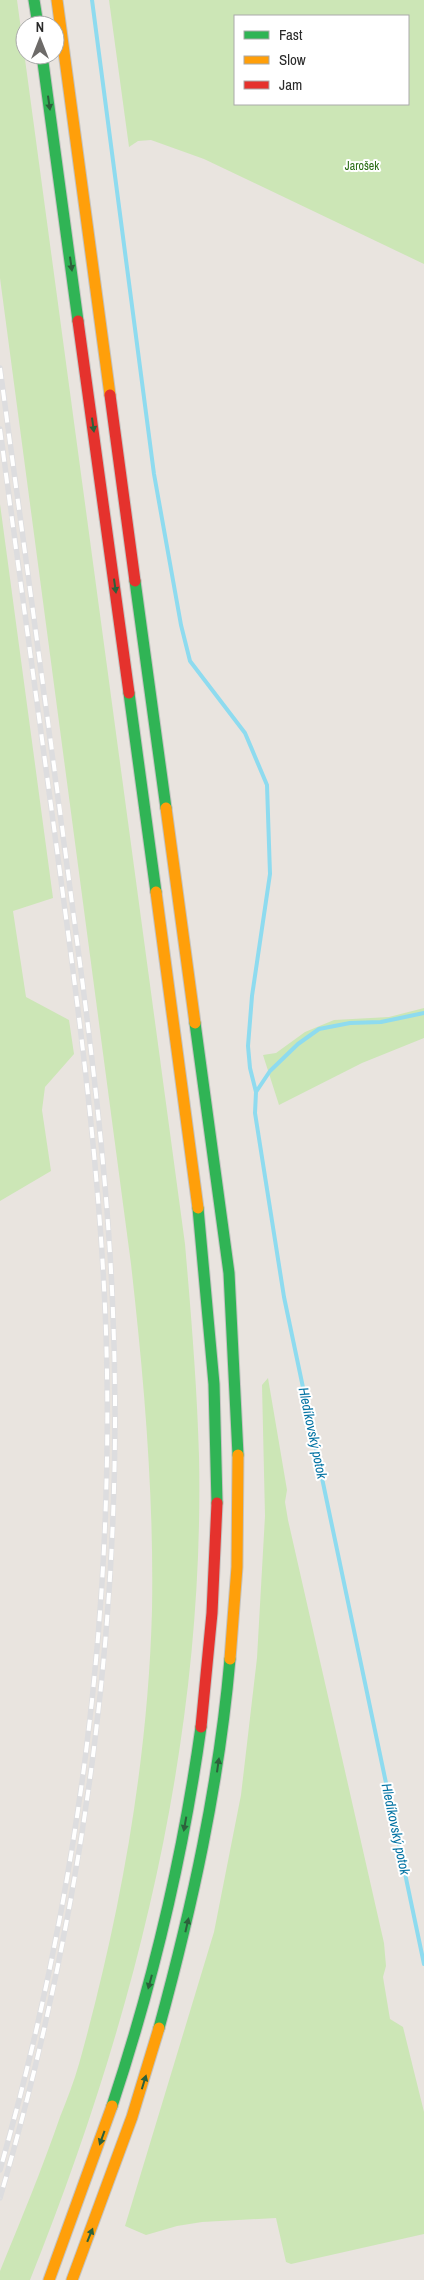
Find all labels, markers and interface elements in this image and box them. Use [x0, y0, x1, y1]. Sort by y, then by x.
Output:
north arrow [15, 15, 65, 65]
legend [234, 15, 409, 105]
text: N [36, 18, 44, 36]
text: Fast [279, 24, 303, 45]
text: Slow [279, 49, 306, 70]
text: Jam [279, 74, 302, 95]
one-way arrow [45, 96, 53, 112]
park label: Jarošek [345, 158, 379, 174]
one-way arrow [67, 257, 75, 273]
one-way arrow [90, 418, 98, 434]
one-way arrow [111, 579, 119, 595]
water label: Hledíkovský potok [295, 1386, 332, 1482]
one-way arrow [214, 1757, 222, 1773]
water label: Hledíkovský potok [378, 1782, 415, 1878]
one-way arrow [181, 1816, 189, 1832]
one-way arrow [183, 1917, 191, 1932]
one-way arrow [146, 1975, 154, 1990]
one-way arrow [141, 2074, 149, 2089]
one-way arrow [98, 2131, 106, 2146]
one-way arrow [86, 2227, 94, 2242]

